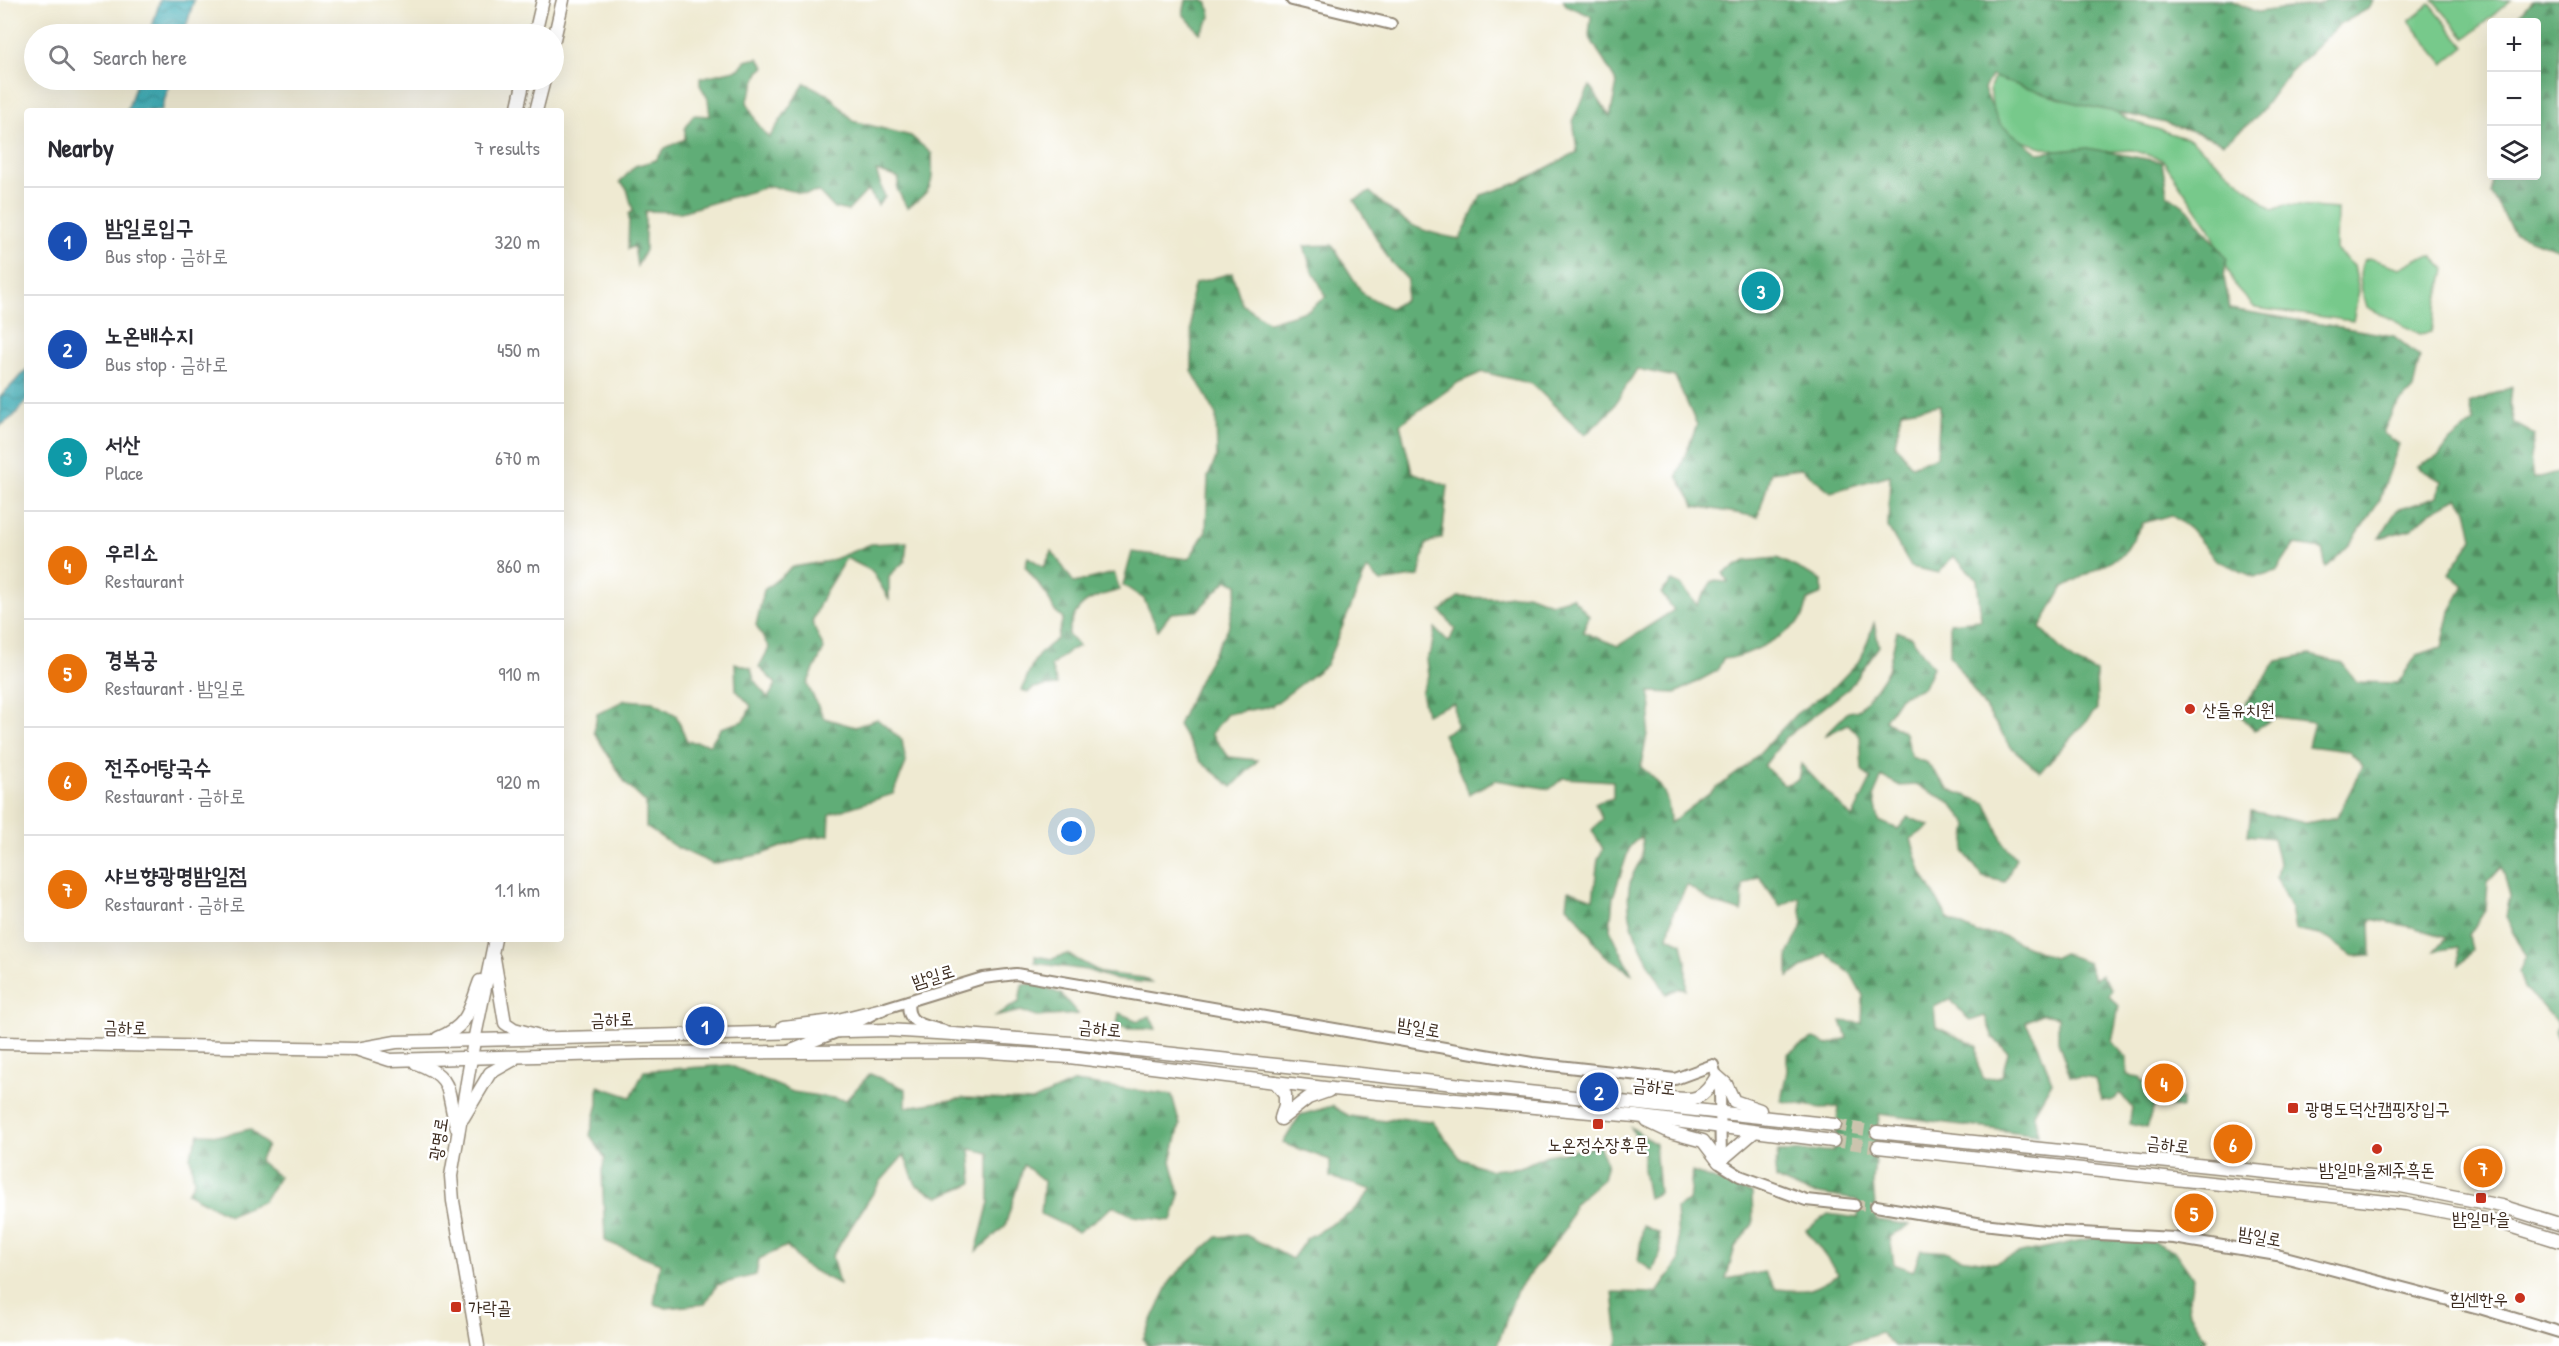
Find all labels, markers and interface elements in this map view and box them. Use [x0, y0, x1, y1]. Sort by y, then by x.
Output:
map controls [2487, 18, 2541, 180]
button: + [2487, 18, 2541, 72]
search box [24, 24, 564, 90]
icon: search [45, 41, 78, 74]
text: Search here [93, 42, 187, 72]
button: − [2487, 72, 2541, 126]
button: layers [2487, 126, 2541, 180]
text: Nearby [48, 130, 114, 165]
text: 7 results [474, 134, 540, 161]
text: 밤일로입구 [105, 212, 194, 242]
text: 1 [64, 228, 71, 255]
text: 320 m [495, 228, 540, 255]
text: Bus stop · 금하로 [105, 242, 228, 269]
pin: 3 [1742, 268, 1780, 314]
text: 노온배수지 [105, 320, 194, 350]
text: 2 [63, 336, 72, 363]
text: 450 m [497, 336, 540, 363]
text: Bus stop · 금하로 [105, 350, 228, 377]
text: 서산 [105, 429, 140, 459]
text: 3 [63, 444, 72, 471]
text: 670 m [495, 444, 540, 471]
text: Place [105, 459, 144, 486]
text: 우리소 [105, 537, 158, 567]
text: 4 [64, 552, 71, 579]
text: 860 m [496, 552, 540, 579]
text: Restaurant [105, 567, 184, 594]
text: 경복궁 [105, 644, 158, 674]
text: 5 [63, 660, 72, 687]
text: 910 m [498, 660, 540, 687]
text: Restaurant · 밤일로 [105, 674, 245, 701]
place label: 산들유치원 [2202, 697, 2274, 722]
marker: 산들유치원 [2183, 702, 2197, 716]
text: 전주어탕국수 [105, 752, 211, 782]
text: 6 [64, 768, 71, 795]
text: 920 m [496, 768, 540, 795]
text: Restaurant · 금하로 [105, 782, 245, 809]
your location [1057, 817, 1086, 846]
text: 샤브향광명밤일점 [105, 860, 247, 890]
text: 7 [63, 876, 72, 903]
text: 1.1 km [495, 876, 540, 903]
text: Restaurant · 금하로 [105, 890, 245, 917]
street label: 밤일로 [909, 958, 957, 994]
pin: 1 [686, 1004, 724, 1048]
street label: 금하로 [590, 1006, 634, 1032]
street label: 밤일로 [1395, 1011, 1443, 1043]
street label: 금하로 [1077, 1013, 1123, 1043]
street label: 금하로 [103, 1014, 147, 1040]
pin: 4 [2144, 1060, 2184, 1106]
pin: 2 [1580, 1070, 1618, 1114]
street label: 금하로 [1631, 1071, 1677, 1101]
place label: 광명도덕산캠핑장입구 [2305, 1096, 2450, 1121]
marker: 광명도덕산캠핑장입구 [2286, 1101, 2300, 1115]
street label: 광명로 [422, 1116, 454, 1162]
marker: 노온정수장후문 [1591, 1117, 1605, 1131]
pin: 6 [2214, 1122, 2252, 1166]
street label: 금하로 [2145, 1129, 2191, 1159]
place label: 노온정수장후문 [1547, 1132, 1649, 1157]
marker: 밤일마을제주흑돈 [2370, 1142, 2384, 1156]
pin: 7 [2464, 1146, 2502, 1190]
place label: 밤일마을제주흑돈 [2319, 1157, 2435, 1182]
pin: 5 [2174, 1190, 2214, 1236]
marker: 밤일마을 [2474, 1191, 2488, 1205]
place label: 밤일마을 [2452, 1206, 2510, 1231]
street label: 밤일로 [2236, 1220, 2284, 1252]
place label: 힘센한우 [2450, 1286, 2508, 1311]
marker: 힘센한우 [2513, 1291, 2527, 1305]
place label: 가락골 [468, 1295, 511, 1320]
marker: 가락골 [449, 1300, 463, 1314]

